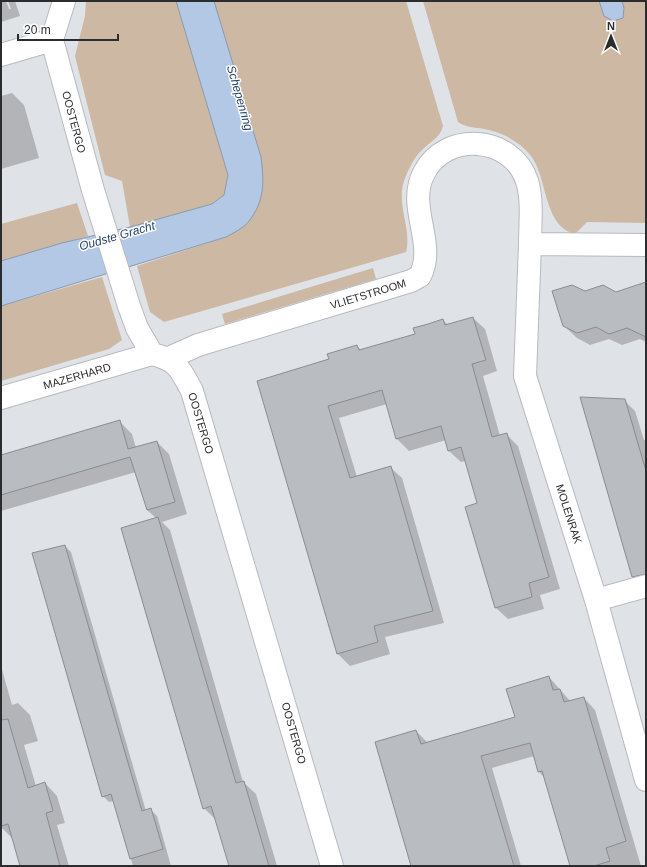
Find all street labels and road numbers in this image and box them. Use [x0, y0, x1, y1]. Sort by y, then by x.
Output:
street label: OOSTERGO [60, 90, 88, 155]
street label: VLIETSTROOM [329, 277, 407, 311]
street label: MAZERHARD [42, 361, 112, 391]
street label: OOSTERGO [186, 391, 216, 456]
street label: MOLENRAK [554, 483, 584, 546]
street label: OOSTERGO [279, 701, 309, 766]

